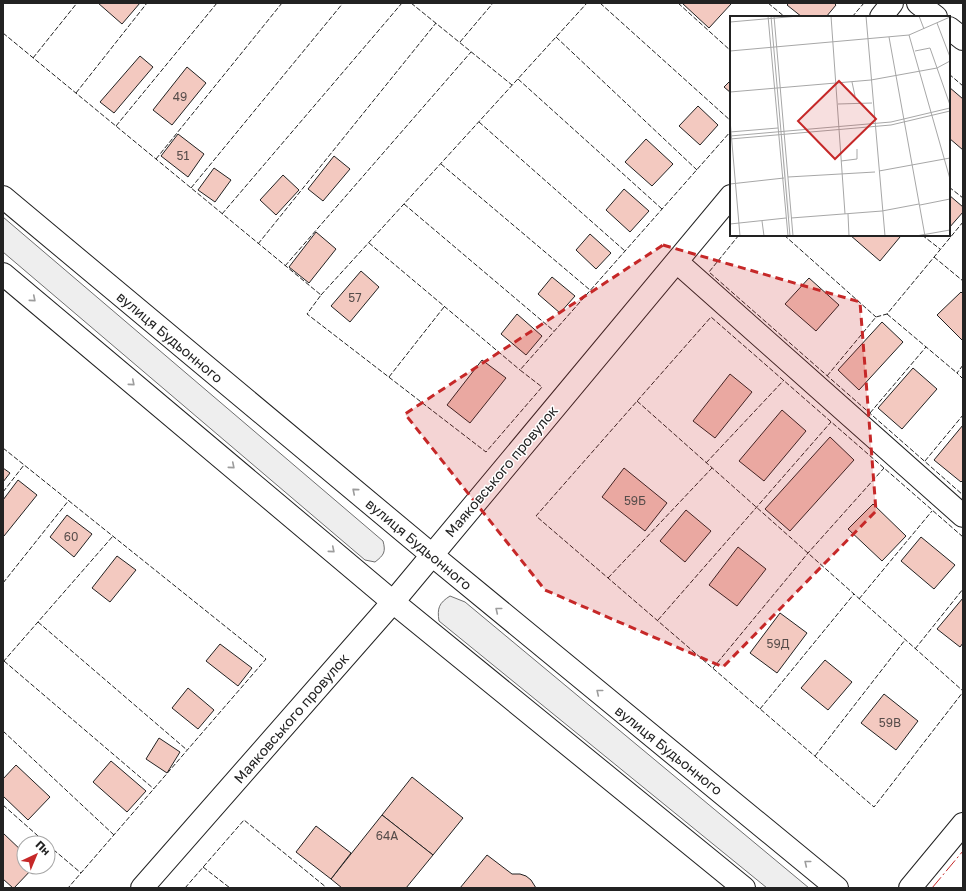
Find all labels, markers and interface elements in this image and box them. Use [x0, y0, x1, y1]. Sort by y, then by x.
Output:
inset map [730, 16, 950, 236]
house number: 49 [173, 89, 187, 104]
house number: 51 [177, 148, 190, 163]
street label: вулиця Будьонного [114, 288, 226, 386]
house number: 57 [348, 290, 362, 305]
one-way arrow [28, 295, 36, 302]
one-way arrow [128, 378, 135, 385]
street label: Маяковського провулок [441, 402, 561, 540]
one-way arrow [227, 462, 235, 469]
one-way arrow [352, 488, 359, 495]
house number: 59Б [624, 493, 646, 508]
street label: вулиця Будьонного [363, 495, 475, 593]
house number: 60 [64, 529, 78, 544]
one-way arrow [327, 546, 334, 553]
one-way arrow [496, 607, 503, 614]
house number: 59Д [767, 636, 790, 651]
street label: Маяковського провулок [230, 650, 352, 786]
one-way arrow [596, 690, 603, 697]
street label: вулиця Будьонного [612, 702, 726, 798]
house number: 59В [879, 715, 901, 730]
house number: 64А [376, 828, 398, 843]
north arrow [16, 835, 56, 875]
text: Пн [33, 838, 53, 858]
one-way arrow [805, 861, 812, 868]

